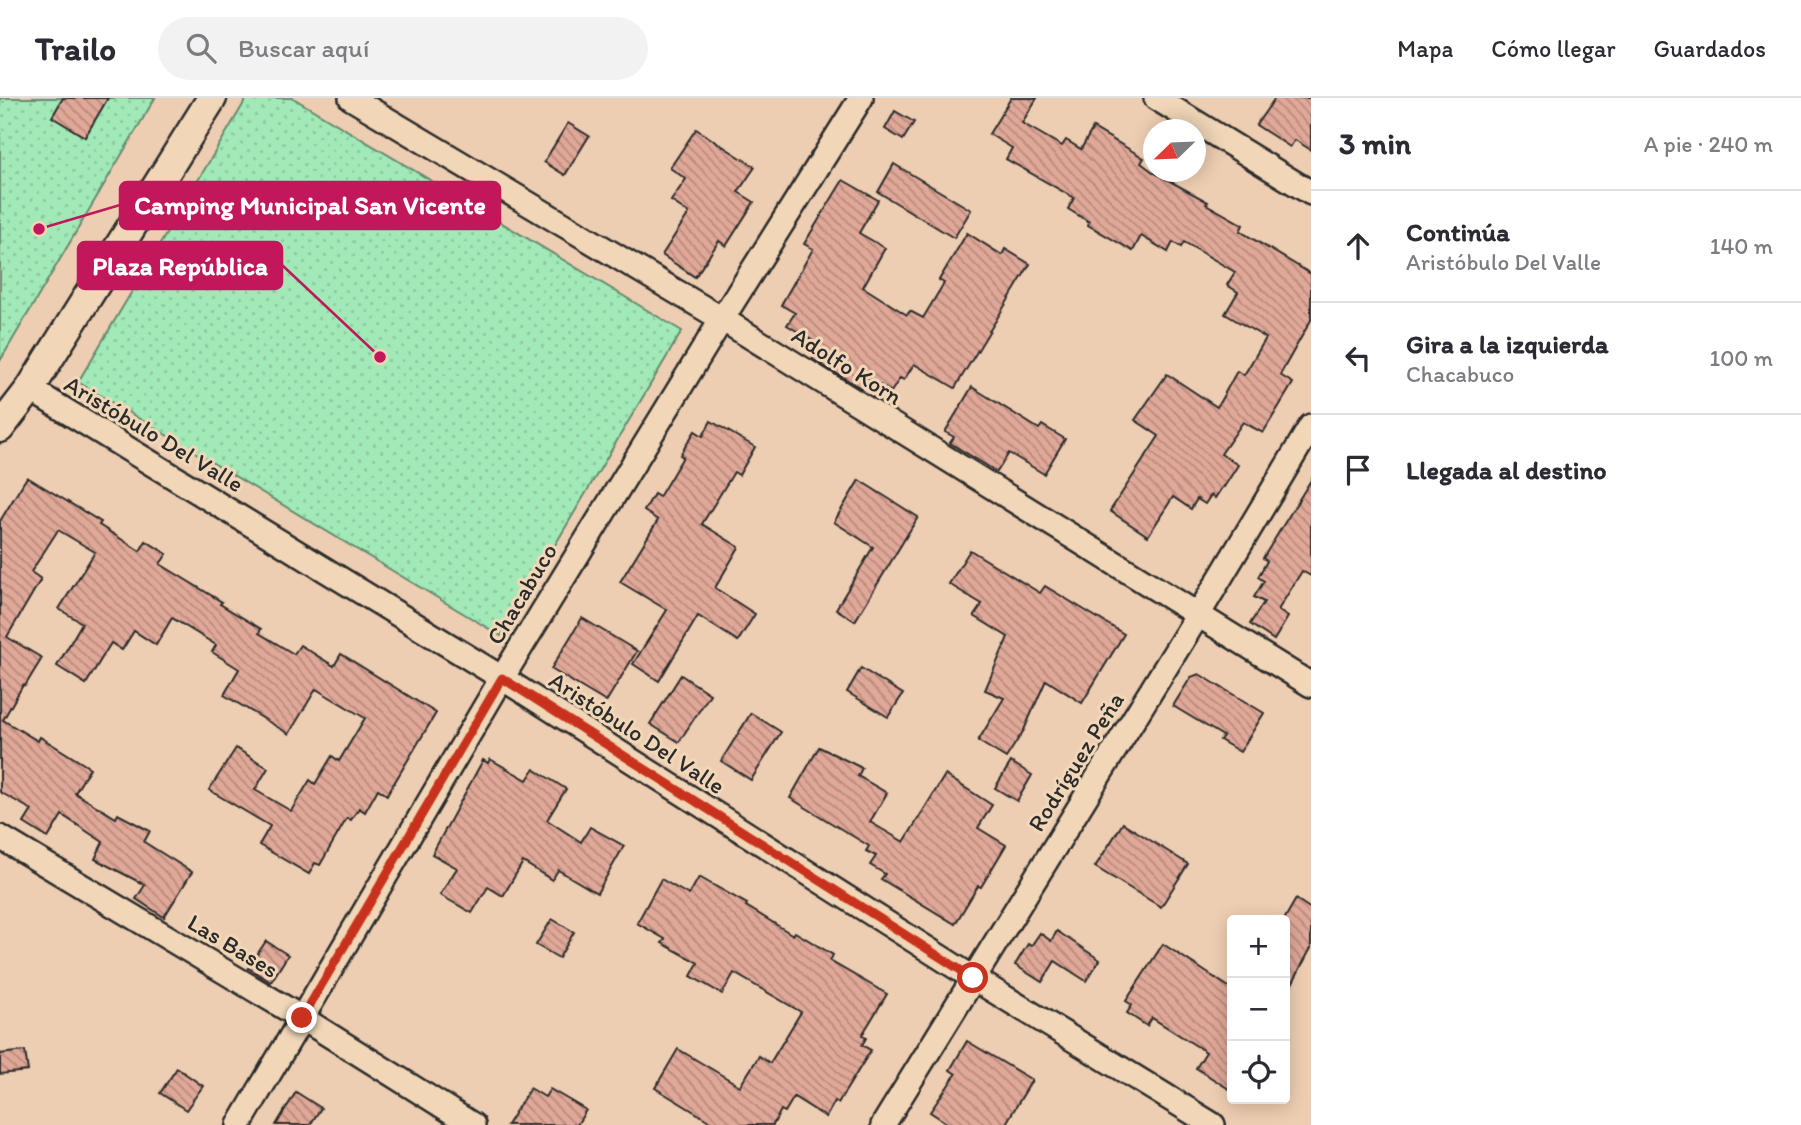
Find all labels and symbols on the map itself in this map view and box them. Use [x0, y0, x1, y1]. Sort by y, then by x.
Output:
north arrow [1143, 119, 1206, 182]
callout: Camping Municipal San Vicente [120, 182, 500, 229]
text: Camping Municipal San Vicente [134, 189, 486, 221]
callout: Plaza República [78, 242, 282, 289]
text: Plaza República [92, 250, 268, 282]
street label: Adolfo Korn [787, 320, 908, 411]
street label: Aristóbulo Del Valle [60, 369, 249, 498]
street label: Chacabuco [480, 538, 563, 650]
street label: Aristóbulo Del Valle [544, 665, 731, 800]
street label: Rodríguez Peña [1021, 687, 1130, 837]
street label: Las Bases [183, 907, 284, 984]
route start [957, 962, 988, 993]
route end [286, 1002, 317, 1033]

